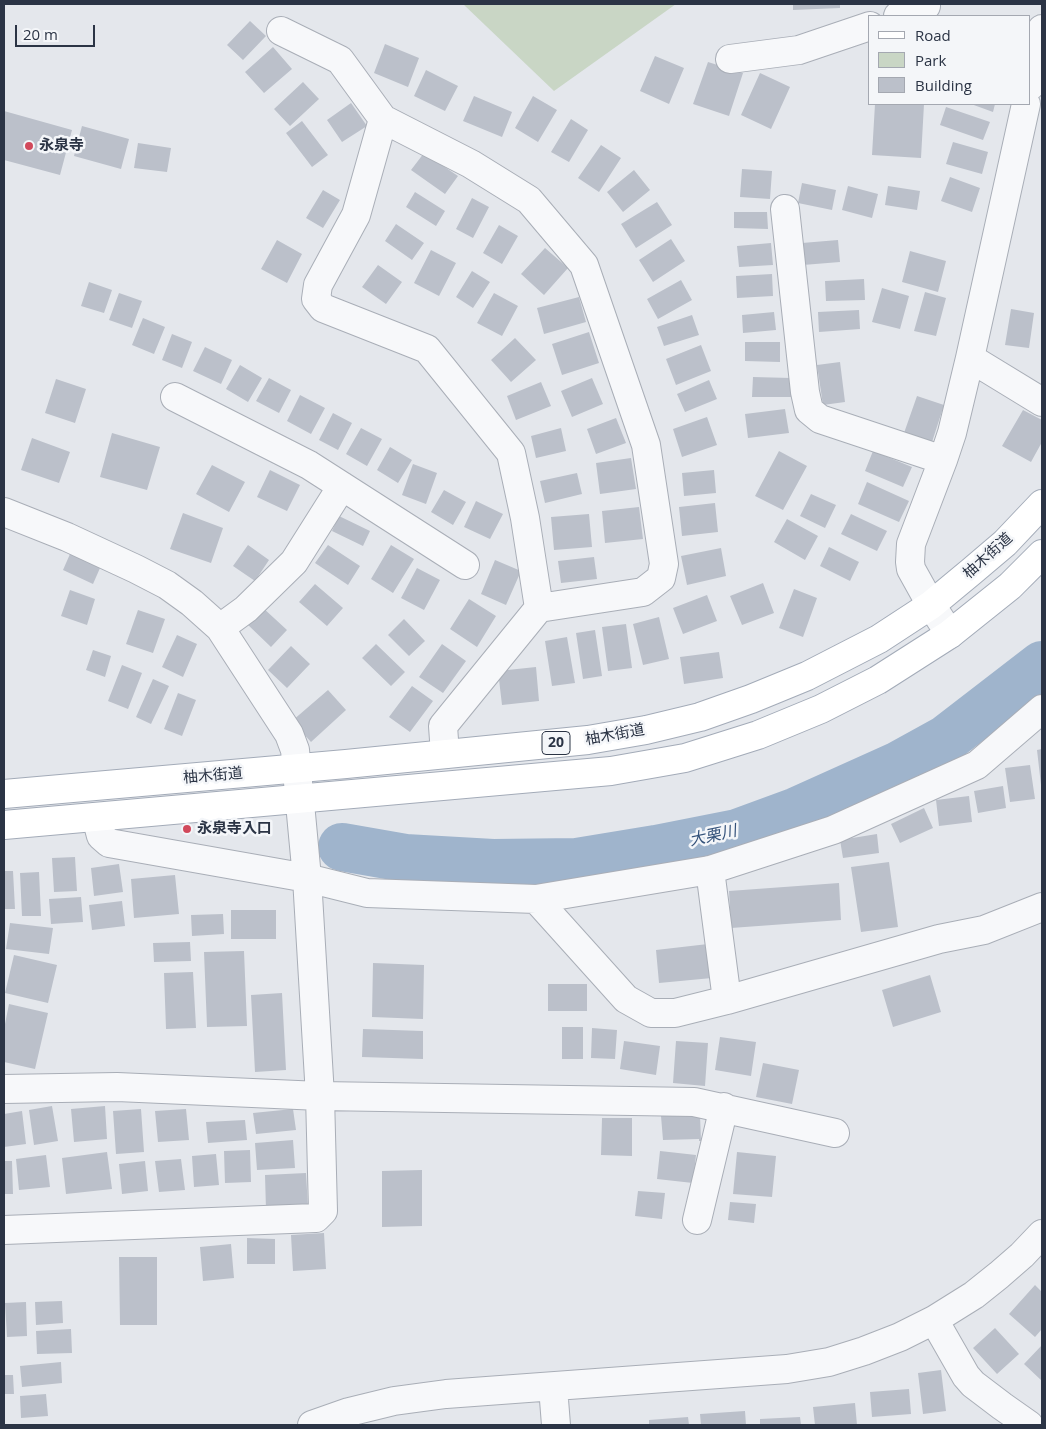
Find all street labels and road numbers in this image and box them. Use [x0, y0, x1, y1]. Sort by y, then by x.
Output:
street label: 柚木街道 [960, 529, 1016, 583]
street label: 柚木街道 [584, 721, 646, 749]
road number: 20 [542, 731, 570, 754]
street label: 柚木街道 [182, 764, 244, 788]

